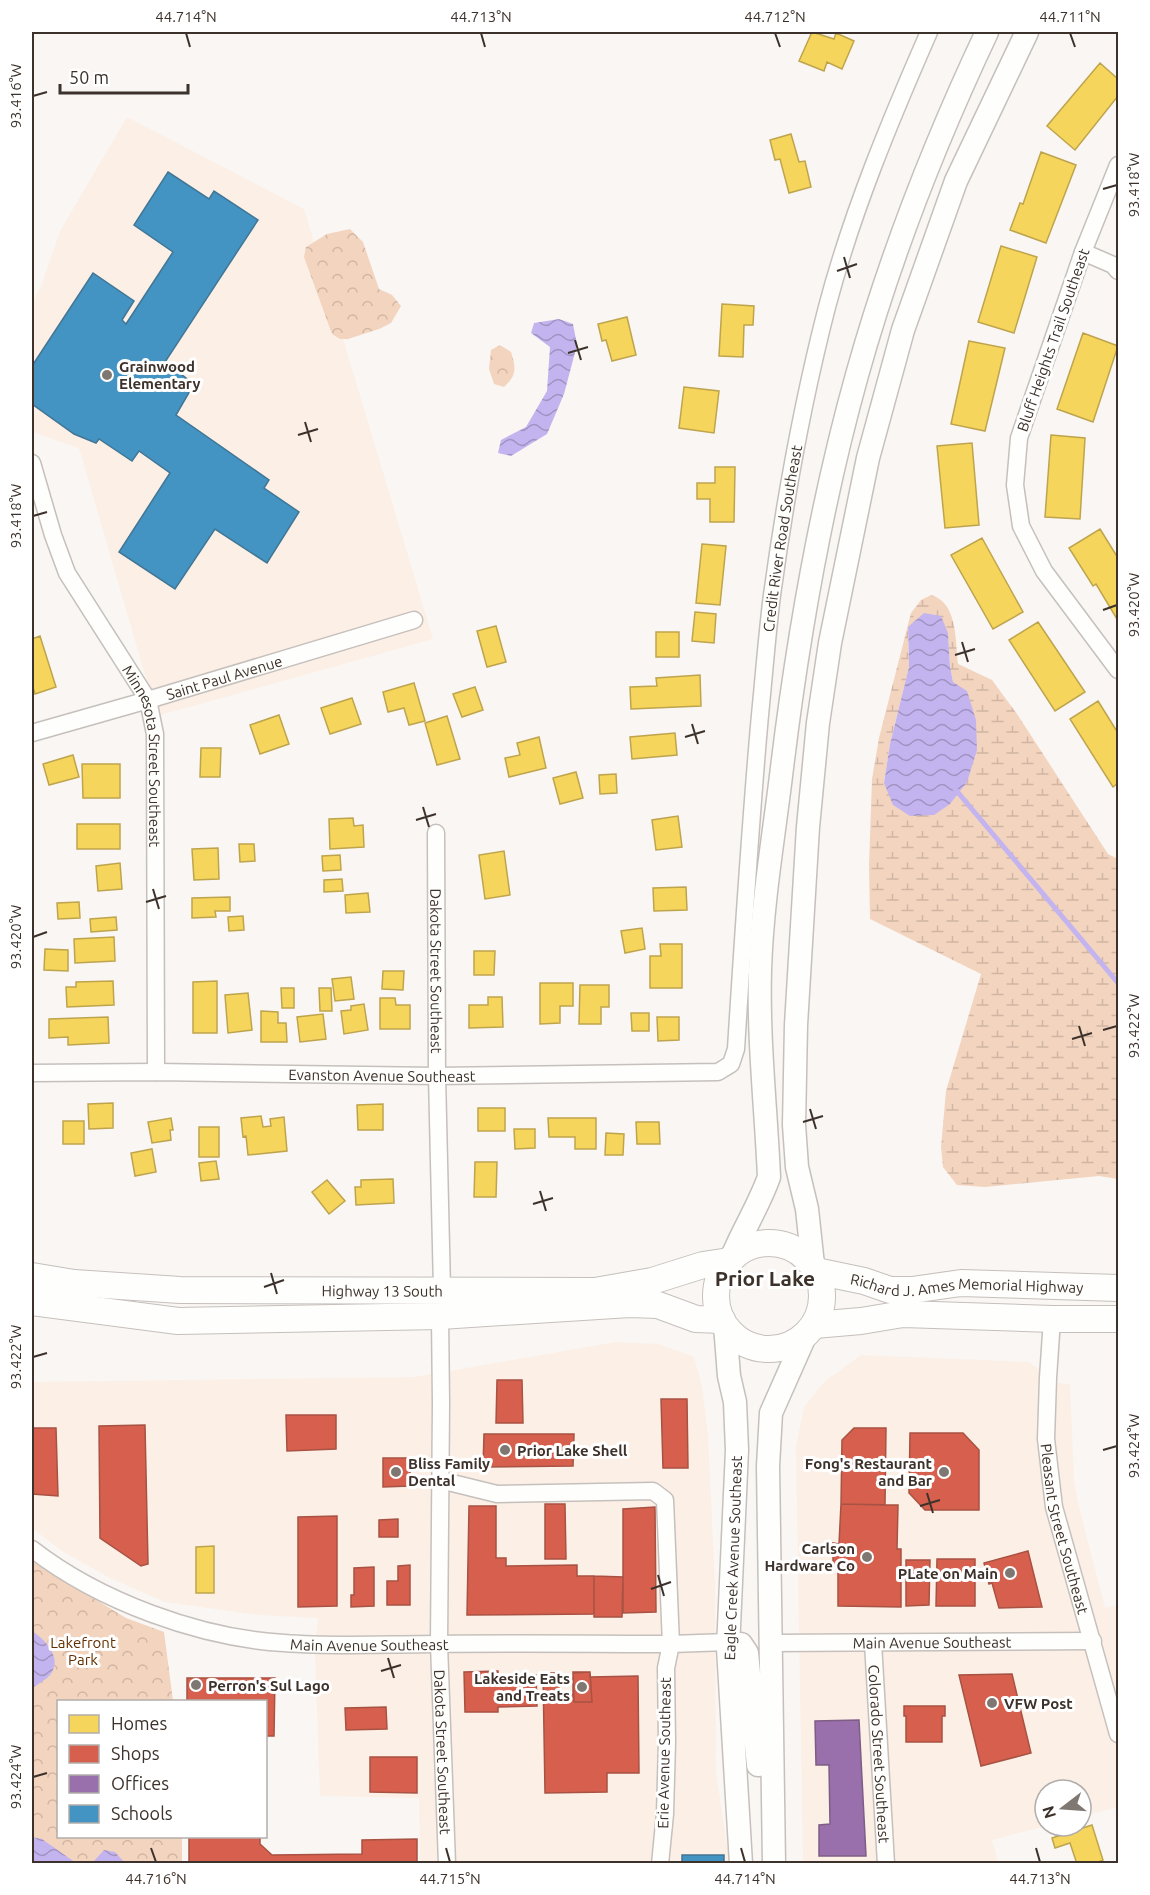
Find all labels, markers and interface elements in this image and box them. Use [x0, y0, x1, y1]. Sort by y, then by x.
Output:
text: 44.714°N [155, 8, 217, 25]
text: 44.713°N [450, 8, 512, 25]
text: 44.712°N [744, 8, 806, 25]
text: 44.711°N [1039, 8, 1101, 25]
scale bar [60, 57, 188, 95]
text: 93.416°W [7, 64, 24, 128]
text: 50 m [69, 67, 109, 87]
text: 93.418°W [1125, 153, 1142, 217]
street label: Bluff Heights Trail Southeast [1014, 246, 1092, 434]
place label: Grainwood Elementary [119, 358, 200, 392]
marker: Grainwood Elementary [100, 368, 114, 382]
street label: Credit River Road Southeast [759, 443, 805, 633]
text: 93.418°W [7, 484, 24, 548]
text: 93.420°W [1125, 573, 1142, 637]
street label: Saint Paul Avenue [164, 652, 284, 703]
street label: Minnesota Street Southeast [119, 662, 164, 847]
street label: Dakota Street Southeast [428, 889, 445, 1054]
text: 93.420°W [7, 905, 24, 969]
text: 93.422°W [1125, 994, 1142, 1058]
street label: Evanston Avenue Southeast [288, 1065, 476, 1085]
district label: Prior Lake [715, 1266, 815, 1290]
street label: Richard J. Ames Memorial Highway [849, 1270, 1084, 1299]
street label: Highway 13 South [321, 1282, 443, 1299]
text: 93.422°W [7, 1325, 24, 1389]
text: 93.424°W [1125, 1414, 1142, 1478]
place label: Prior Lake Shell [517, 1442, 628, 1459]
marker: Prior Lake Shell [498, 1443, 512, 1457]
street label: Pleasant Street Southeast [1038, 1443, 1092, 1616]
place label: Bliss Family Dental [408, 1455, 490, 1489]
street label: Eagle Creek Avenue Southeast [721, 1455, 745, 1661]
place label: Fong's Restaurant and Bar [805, 1455, 933, 1489]
marker: Bliss Family Dental [389, 1465, 403, 1479]
marker: Fong's Restaurant and Bar [937, 1465, 951, 1479]
place label: Carlson Hardware Co [764, 1540, 855, 1574]
marker: Carlson Hardware Co [860, 1550, 874, 1564]
place label: PLate on Main [898, 1565, 998, 1582]
marker: PLate on Main [1003, 1566, 1017, 1580]
street label: Main Avenue Southeast [853, 1633, 1011, 1651]
park label: Lakefront Park [50, 1634, 116, 1668]
street label: Main Avenue Southeast [290, 1635, 449, 1654]
street label: Colorado Street Southeast [866, 1664, 893, 1844]
street label: Dakota Street Southeast [431, 1669, 454, 1835]
place label: Lakeside Eats and Treats [474, 1670, 570, 1704]
place label: Perron's Sul Lago [208, 1677, 330, 1694]
street label: Erie Avenue Southeast [654, 1677, 674, 1829]
marker: Perron's Sul Lago [189, 1678, 203, 1692]
marker: Lakeside Eats and Treats [575, 1680, 589, 1694]
place label: VFW Post [1004, 1695, 1073, 1712]
marker: VFW Post [985, 1696, 999, 1710]
legend [57, 1700, 267, 1838]
text: Homes [111, 1713, 168, 1733]
text: Shops [111, 1743, 160, 1763]
text: 93.424°W [7, 1745, 24, 1809]
text: Offices [111, 1773, 169, 1793]
north arrow [1033, 1778, 1093, 1838]
text: Schools [111, 1803, 173, 1823]
text: N [1038, 1804, 1059, 1821]
text: 44.716°N [125, 1870, 187, 1887]
text: 44.715°N [419, 1870, 481, 1887]
text: 44.714°N [714, 1870, 776, 1887]
text: 44.713°N [1009, 1870, 1071, 1887]

